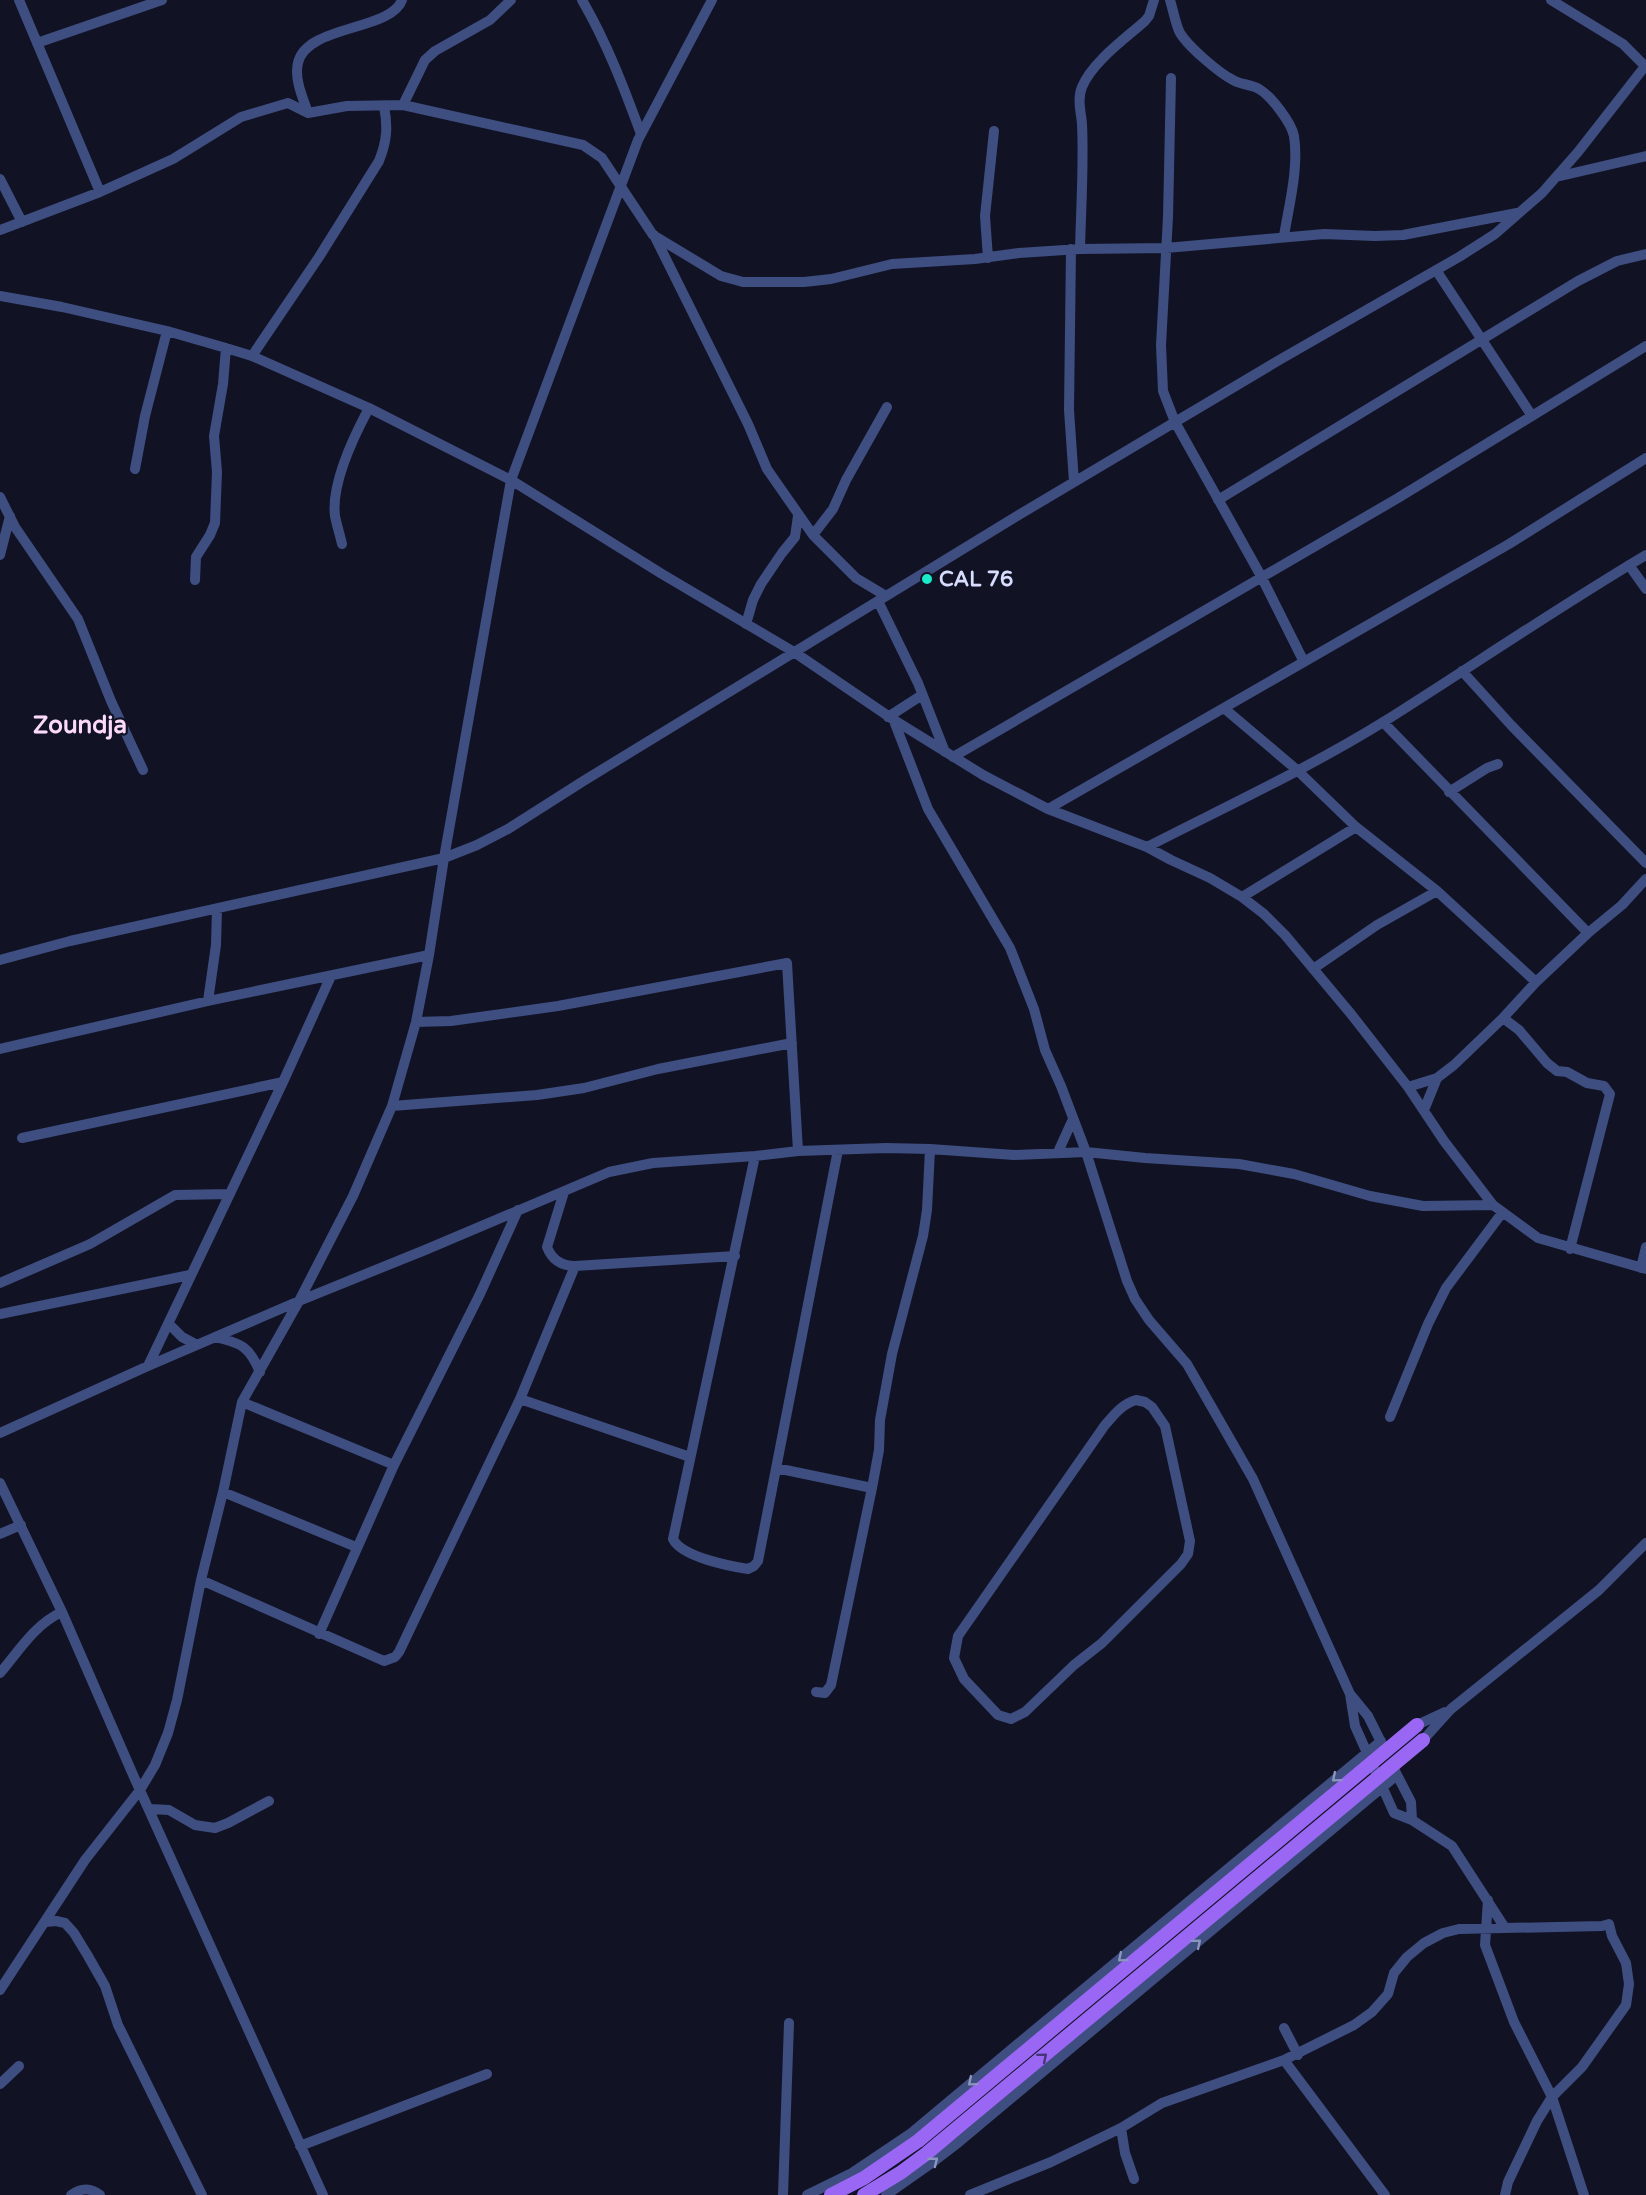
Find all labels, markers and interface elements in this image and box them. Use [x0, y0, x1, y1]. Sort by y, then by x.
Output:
place label: CAL 76 [939, 567, 1013, 592]
marker: CAL 76 [920, 572, 934, 586]
district label: Zoundja [33, 711, 127, 740]
one-way arrow [1332, 1771, 1343, 1782]
one-way arrow [1190, 1939, 1201, 1950]
one-way arrow [1118, 1950, 1129, 1961]
one-way arrow [1036, 2053, 1047, 2064]
one-way arrow [967, 2074, 978, 2085]
one-way arrow [927, 2158, 938, 2169]

